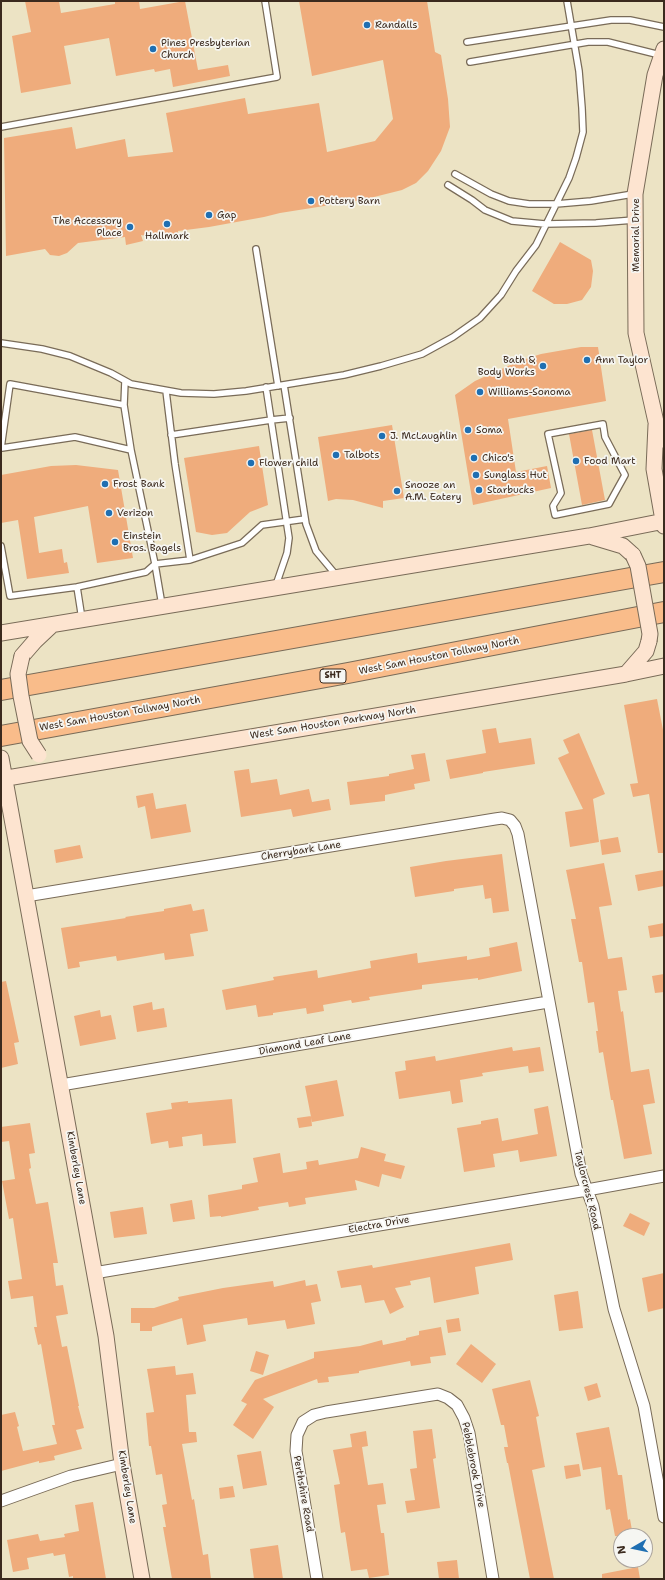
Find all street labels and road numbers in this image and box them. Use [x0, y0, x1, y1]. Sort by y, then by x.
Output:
street label: Memorial Drive [630, 198, 642, 272]
street label: West Sam Houston Tollway North [358, 635, 520, 677]
road number: SHT [320, 669, 346, 683]
street label: West Sam Houston Tollway North [39, 694, 201, 734]
street label: West Sam Houston Parkway North [249, 704, 417, 742]
street label: Cherrybark Lane [260, 839, 342, 863]
street label: Diamond Leaf Lane [258, 1030, 352, 1058]
street label: Kimberley Lane [64, 1130, 88, 1206]
street label: Taylorcrest Road [571, 1149, 603, 1231]
street label: Electra Drive [348, 1214, 410, 1236]
street label: Pebblebrook Drive [459, 1421, 487, 1509]
street label: Kimberley Lane [115, 1449, 139, 1525]
street label: Perthshire Road [290, 1455, 316, 1533]

